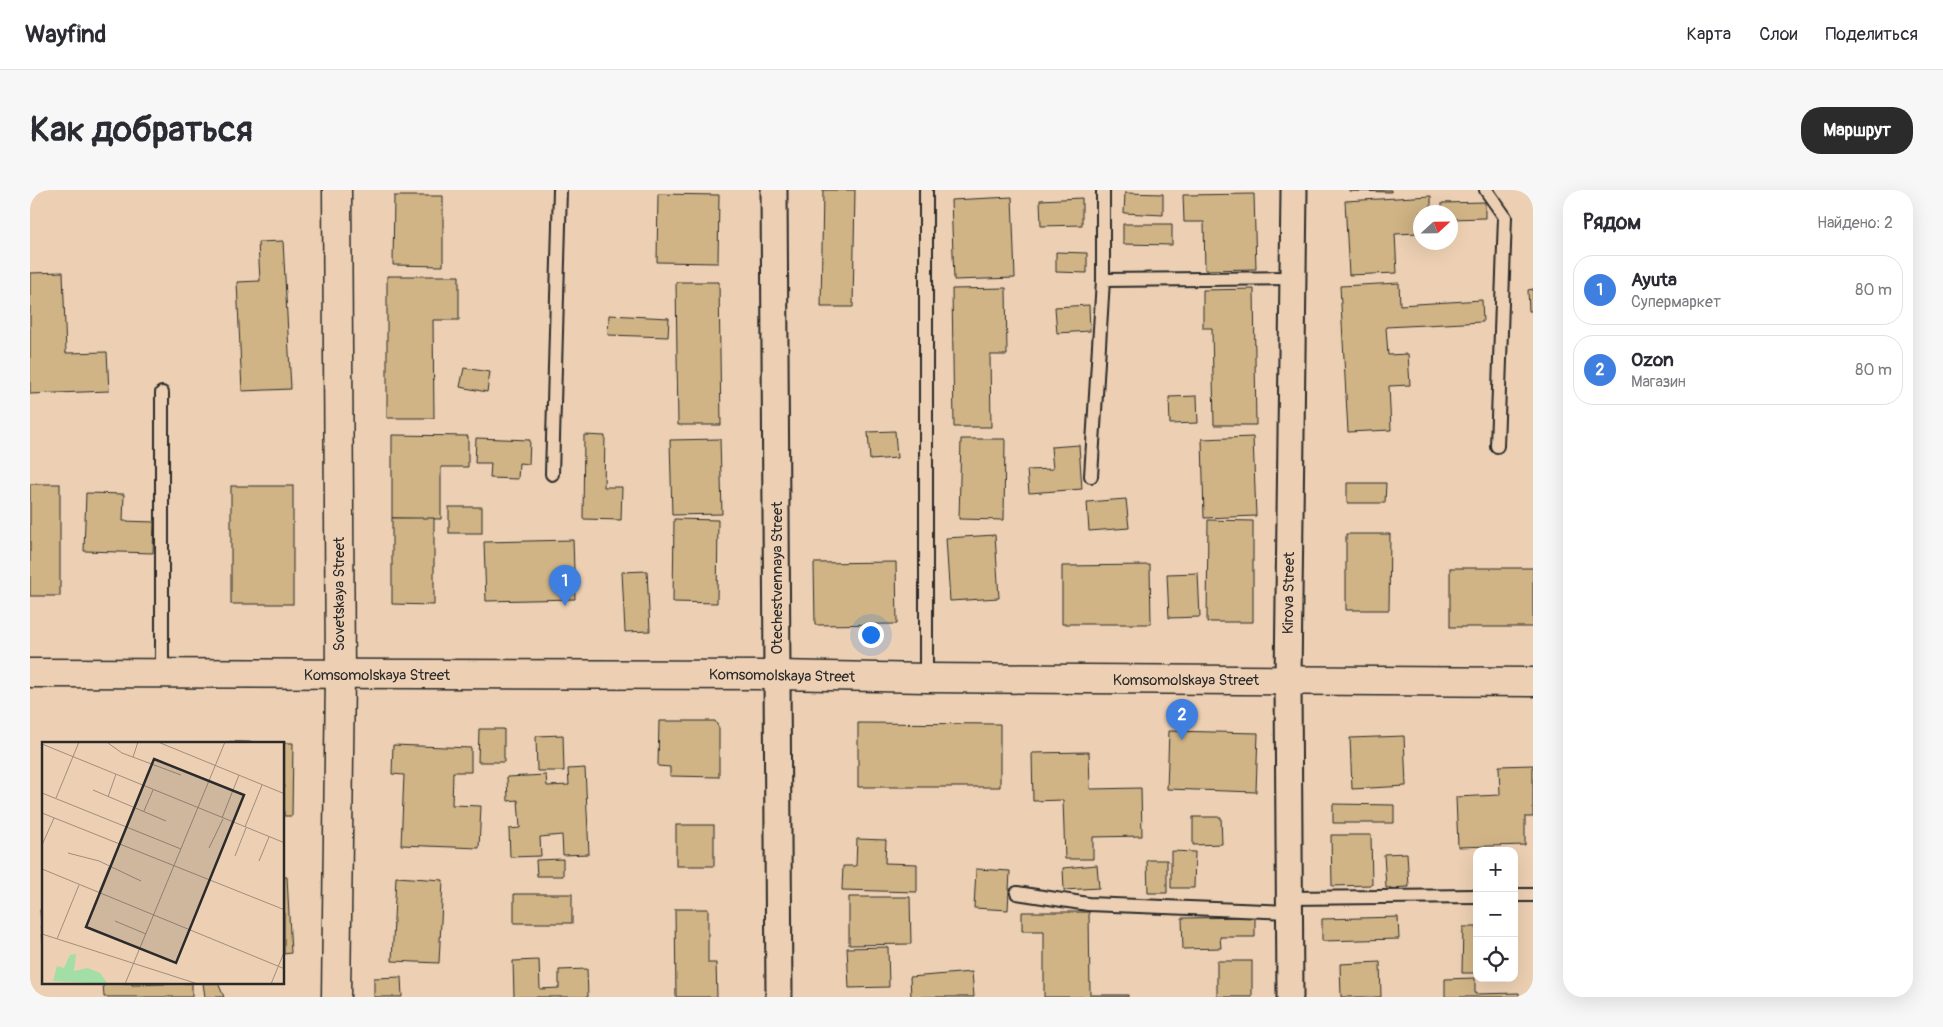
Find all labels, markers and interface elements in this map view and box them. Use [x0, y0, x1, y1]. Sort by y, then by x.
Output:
text: Wayfind [25, 20, 106, 49]
text: Карта [1687, 23, 1731, 46]
text: Слои [1759, 23, 1797, 46]
text: Поделиться [1825, 23, 1918, 46]
button: Маршрут [1801, 107, 1913, 154]
text: Как добраться [30, 108, 253, 152]
north arrow [1413, 205, 1458, 250]
text: Рядом [1583, 209, 1641, 236]
text: Найдено: 2 [1817, 213, 1893, 233]
text: Ayuta [1631, 268, 1677, 292]
text: 1 [1597, 280, 1603, 300]
text: 80 m [1855, 280, 1892, 300]
text: Супермаркет [1631, 292, 1721, 312]
text: Ozon [1631, 348, 1674, 372]
text: 2 [1596, 360, 1604, 380]
text: 80 m [1855, 360, 1892, 380]
text: Магазин [1631, 372, 1686, 392]
street label: Otechestvennaya Street [768, 501, 787, 654]
street label: Sovetskaya Street [330, 536, 349, 651]
street label: Kirova Street [1279, 551, 1299, 634]
pin: 1 [549, 565, 581, 606]
your location [858, 622, 884, 648]
street label: Komsomolskaya Street [709, 665, 856, 687]
street label: Komsomolskaya Street [304, 666, 451, 685]
street label: Komsomolskaya Street [1113, 671, 1260, 690]
pin: 2 [1166, 699, 1198, 740]
inset map [42, 742, 285, 984]
map controls [1473, 847, 1518, 982]
button: + [1473, 847, 1518, 892]
button: − [1473, 892, 1518, 937]
button: locate [1473, 937, 1518, 982]

